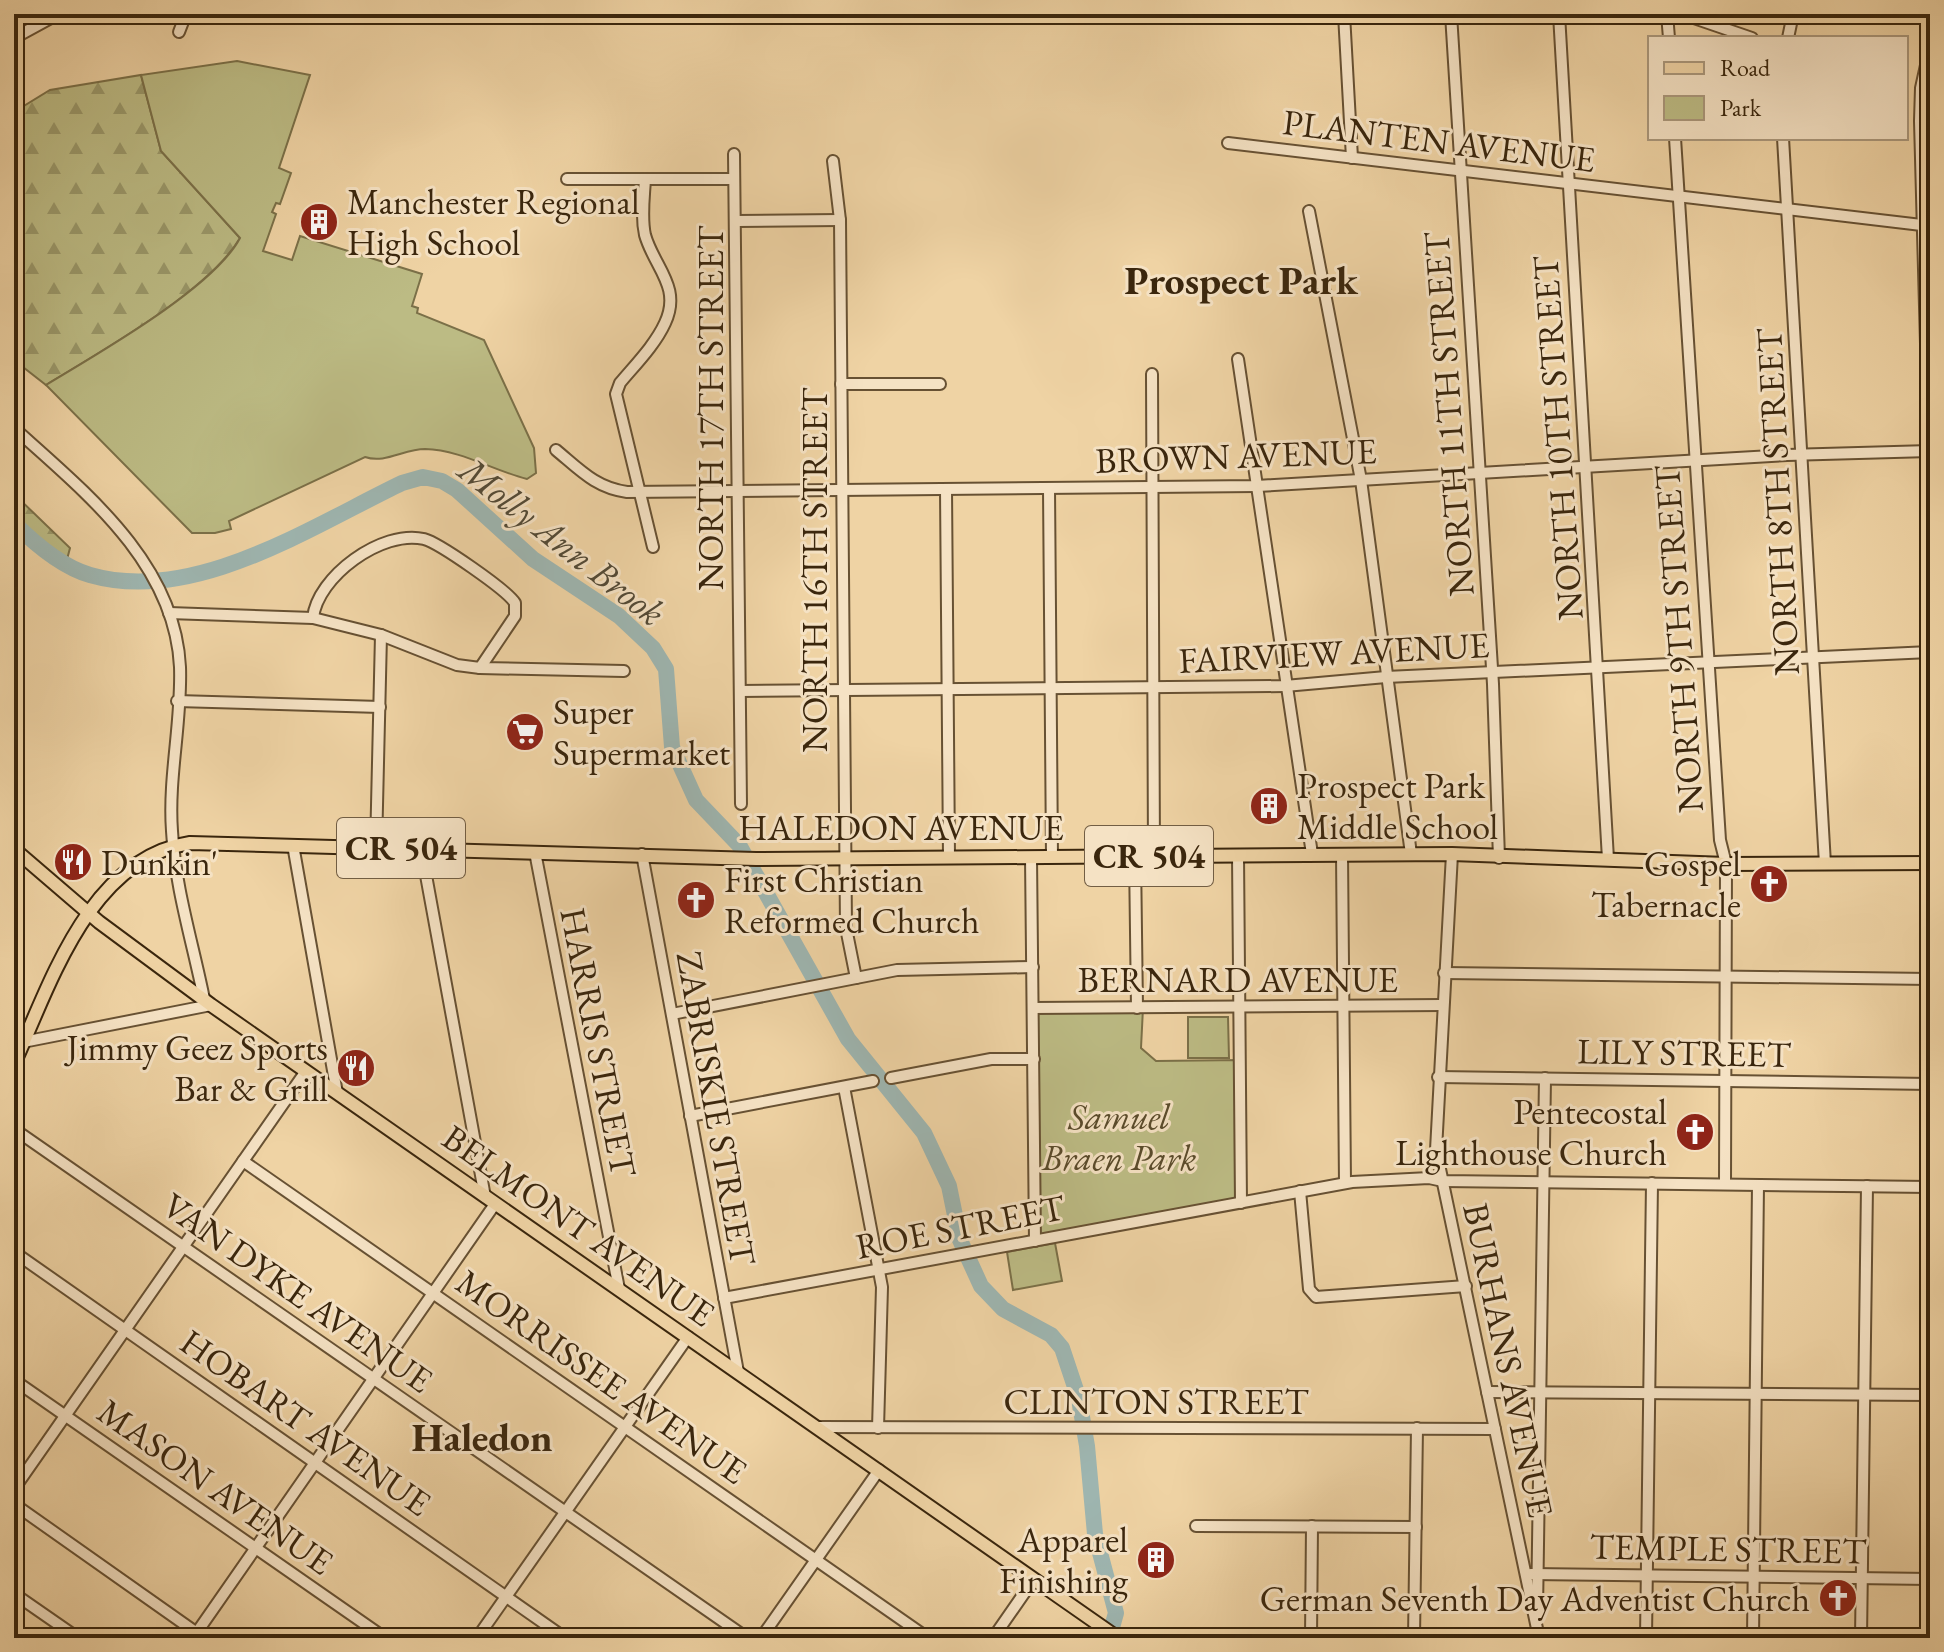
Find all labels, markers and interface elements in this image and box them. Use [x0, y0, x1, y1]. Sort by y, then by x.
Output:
legend [1648, 36, 1908, 140]
text: Road [1720, 52, 1771, 83]
text: Park [1720, 92, 1762, 123]
street label: PLANTEN AVENUE [1280, 98, 1598, 183]
place label: Manchester Regional High School [347, 178, 640, 266]
building icon: Manchester Regional High School [298, 201, 340, 243]
street label: NORTH 17TH STREET [687, 225, 734, 590]
street label: NORTH 11TH STREET [1412, 229, 1485, 598]
street label: NORTH 10TH STREET [1521, 253, 1594, 622]
district label: Prospect Park [1124, 254, 1359, 306]
street label: NORTH 8TH STREET [1745, 326, 1810, 677]
street label: NORTH 16TH STREET [791, 387, 838, 752]
street label: BROWN AVENUE [1095, 427, 1377, 484]
water label: Molly Ann Brook [448, 444, 675, 636]
street label: NORTH 9TH STREET [1643, 463, 1714, 814]
street label: FAIRVIEW AVENUE [1177, 621, 1491, 684]
place label: Super Supermarket [553, 688, 731, 776]
supermarket icon: Super Supermarket [504, 711, 546, 753]
place label: Prospect Park Middle School [1297, 762, 1498, 850]
building icon: Prospect Park Middle School [1248, 785, 1290, 827]
street label: HALEDON AVENUE [738, 804, 1064, 851]
road number: CR 504 [337, 818, 465, 878]
road number: CR 504 [1085, 826, 1213, 886]
place label: Dunkin' [101, 839, 218, 886]
place label: Gospel Tabernacle [1591, 840, 1741, 928]
restaurant icon: Dunkin' [52, 841, 94, 883]
place label: First Christian Reformed Church [724, 856, 980, 944]
church icon: Gospel Tabernacle [1748, 863, 1790, 905]
church icon: First Christian Reformed Church [675, 879, 717, 921]
street label: HARRIS STREET [549, 904, 648, 1181]
street label: ZABRISKIE STREET [666, 947, 767, 1270]
street label: BERNARD AVENUE [1078, 956, 1398, 1003]
place label: Jimmy Geez Sports Bar & Grill [63, 1024, 328, 1112]
street label: LILY STREET [1577, 1027, 1792, 1078]
restaurant icon: Jimmy Geez Sports Bar & Grill [335, 1047, 377, 1089]
place label: Pentecostal Lighthouse Church [1395, 1088, 1667, 1176]
park label: Samuel Braen Park [1041, 1093, 1196, 1181]
church icon: Pentecostal Lighthouse Church [1674, 1111, 1716, 1153]
street label: BELMONT AVENUE [433, 1114, 724, 1337]
street label: VAN DYKE AVENUE [154, 1182, 442, 1403]
street label: ROE STREET [852, 1183, 1069, 1270]
street label: BURHANS AVENUE [1452, 1199, 1565, 1521]
street label: MORRISSEE AVENUE [447, 1258, 756, 1494]
street label: HOBART AVENUE [171, 1318, 440, 1526]
street label: CLINTON STREET [1003, 1378, 1309, 1425]
street label: MASON AVENUE [89, 1388, 343, 1585]
district label: Haledon [411, 1411, 553, 1463]
place label: Apparel Finishing [999, 1516, 1128, 1604]
street label: TEMPLE STREET [1589, 1523, 1868, 1574]
building icon: Apparel Finishing [1135, 1539, 1177, 1581]
place label: German Seventh Day Adventist Church [1260, 1575, 1810, 1622]
church icon: German Seventh Day Adventist Church [1817, 1577, 1859, 1619]

